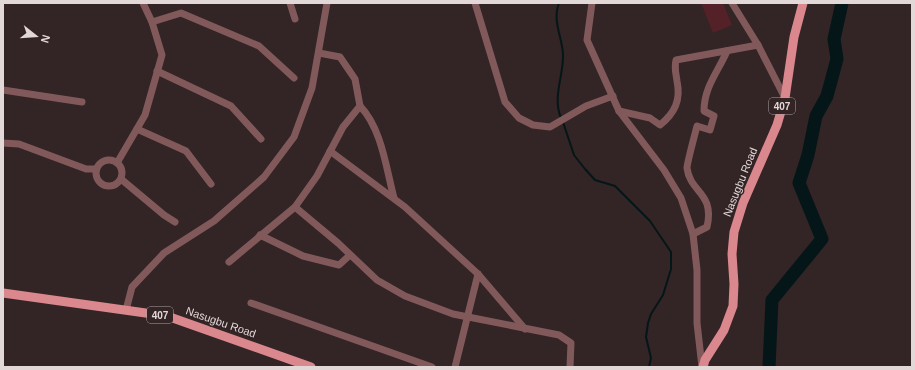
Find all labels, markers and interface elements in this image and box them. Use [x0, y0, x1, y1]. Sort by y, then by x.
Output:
north arrow [16, 16, 56, 56]
text: N [39, 33, 52, 45]
road number: 407 [769, 98, 795, 114]
street label: Nasugbu Road [721, 146, 759, 218]
street label: Nasugbu Road [184, 304, 258, 340]
road number: 407 [147, 307, 173, 323]

